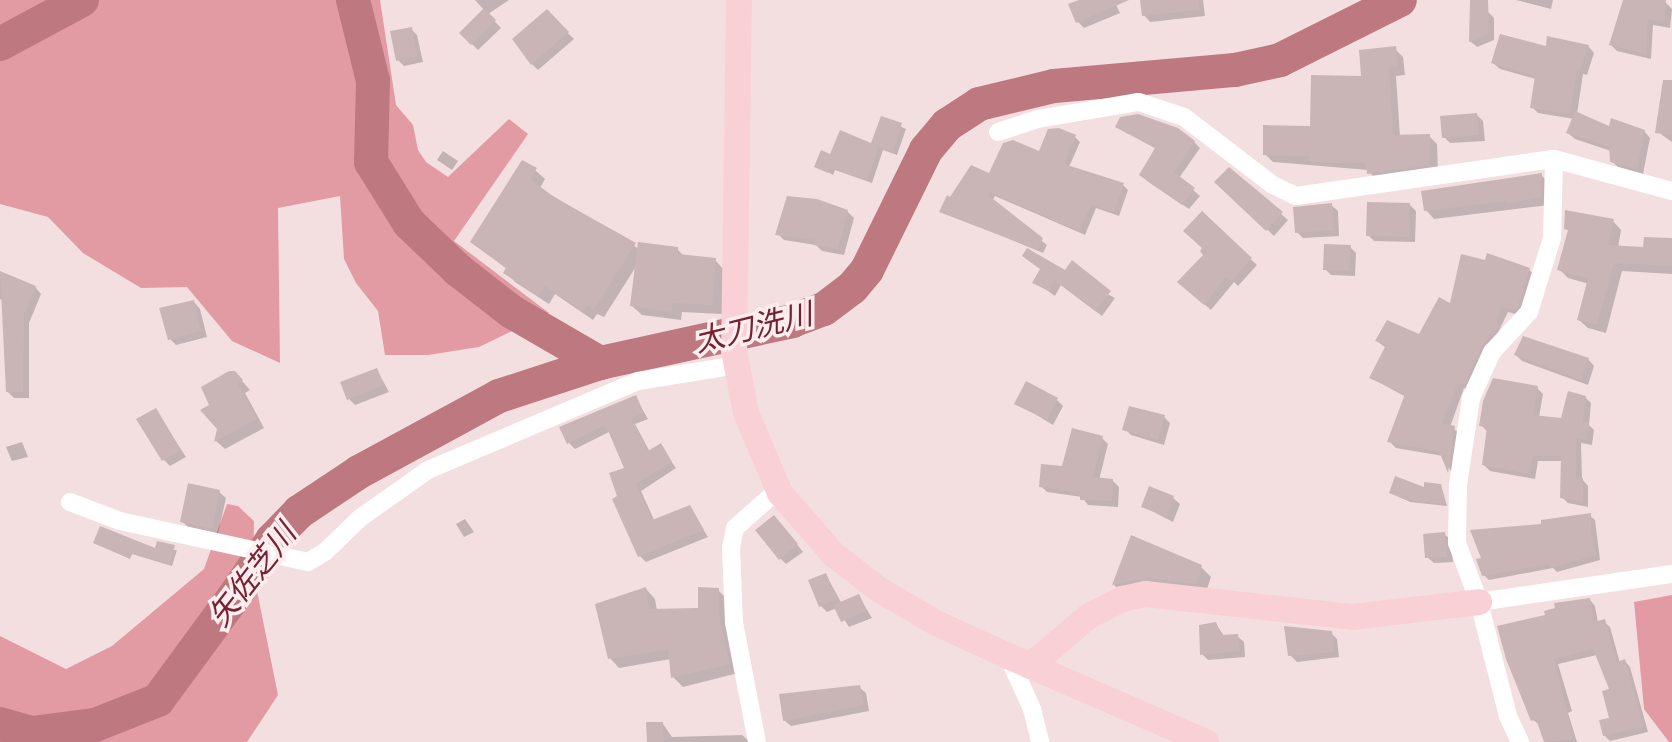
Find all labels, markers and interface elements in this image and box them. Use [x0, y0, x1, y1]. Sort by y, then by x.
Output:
water label: 太刀洗川 [690, 294, 816, 358]
water label: 矢佐芝川 [200, 516, 302, 632]

